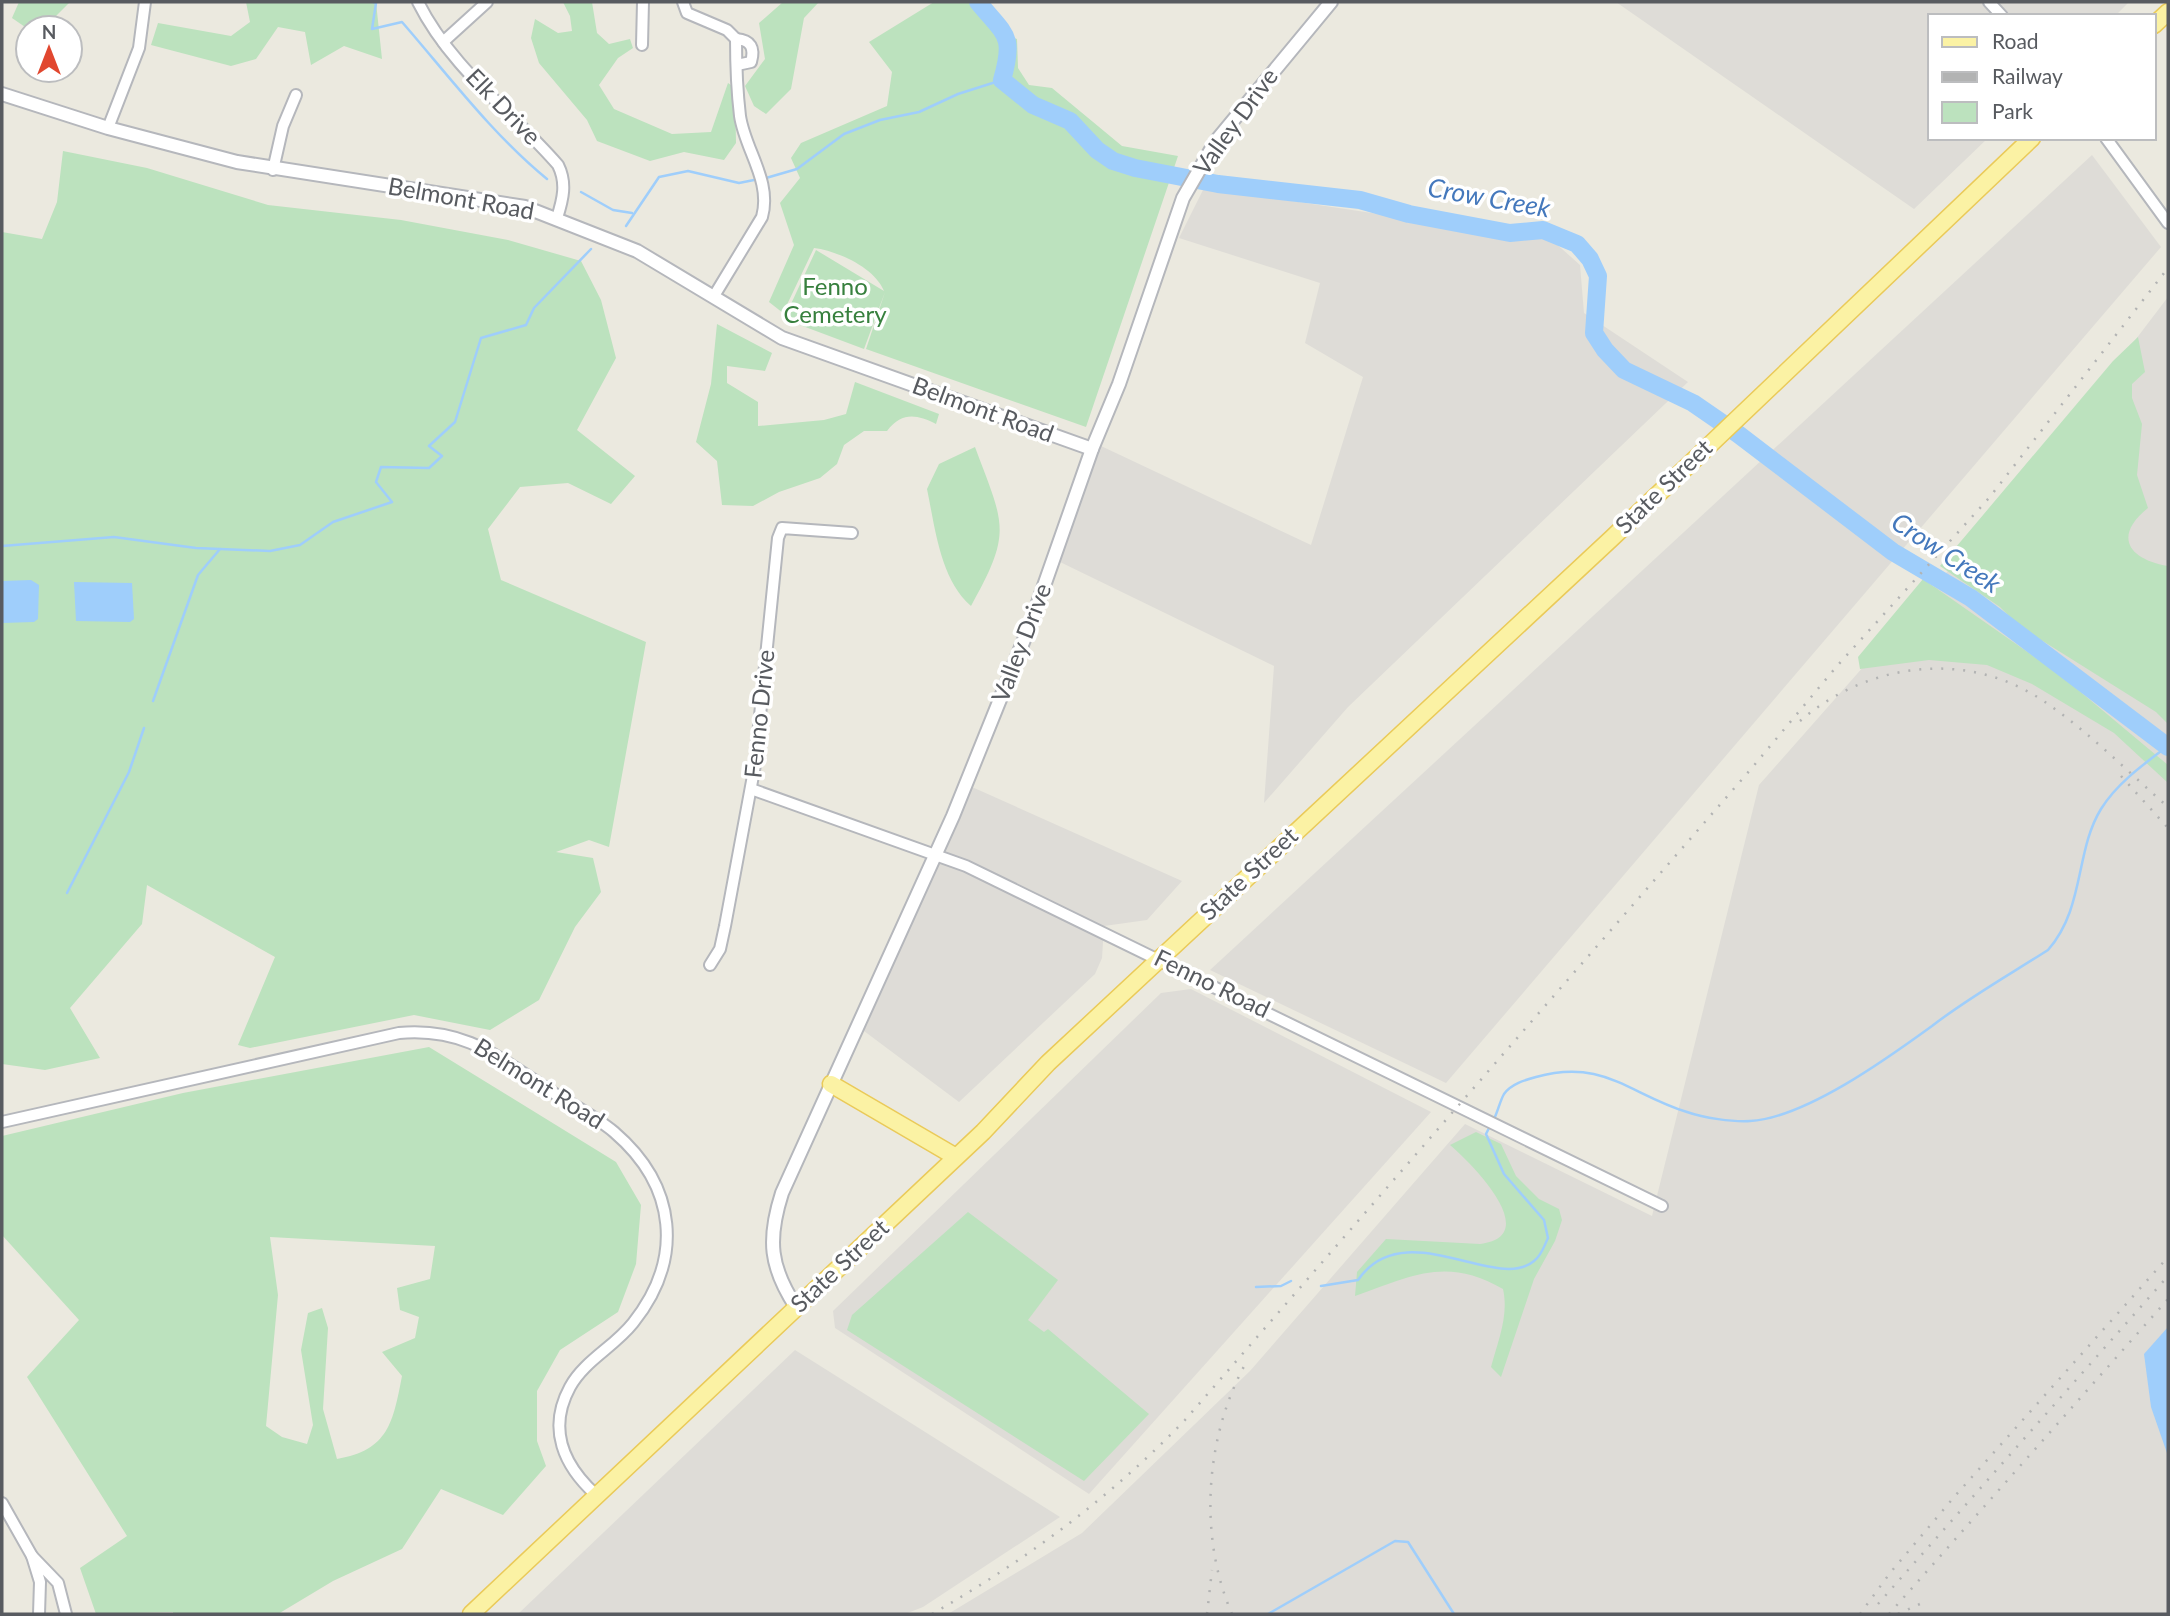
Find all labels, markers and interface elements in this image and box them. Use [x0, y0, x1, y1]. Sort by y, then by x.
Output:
north arrow [14, 14, 84, 84]
legend [1928, 14, 2156, 140]
text: N [42, 20, 56, 43]
text: Road [1992, 28, 2039, 53]
street label: Elk Drive [461, 62, 547, 150]
street label: Valley Drive [1186, 62, 1283, 180]
text: Railway [1992, 63, 2063, 88]
text: Park [1992, 98, 2033, 123]
street label: Belmont Road [386, 170, 537, 225]
water label: Crow Creek [1425, 171, 1554, 224]
park label: Fenno Cemetery [783, 271, 887, 328]
street label: Belmont Road [909, 370, 1058, 448]
street label: State Street [1608, 432, 1718, 539]
water label: Crow Creek [1886, 505, 2008, 600]
street label: Valley Drive [985, 579, 1057, 706]
street label: Fenno Drive [737, 648, 780, 779]
street label: State Street [1193, 820, 1303, 926]
street label: Fenno Road [1150, 942, 1275, 1023]
street label: Belmont Road [469, 1031, 610, 1134]
street label: State Street [784, 1212, 894, 1318]

